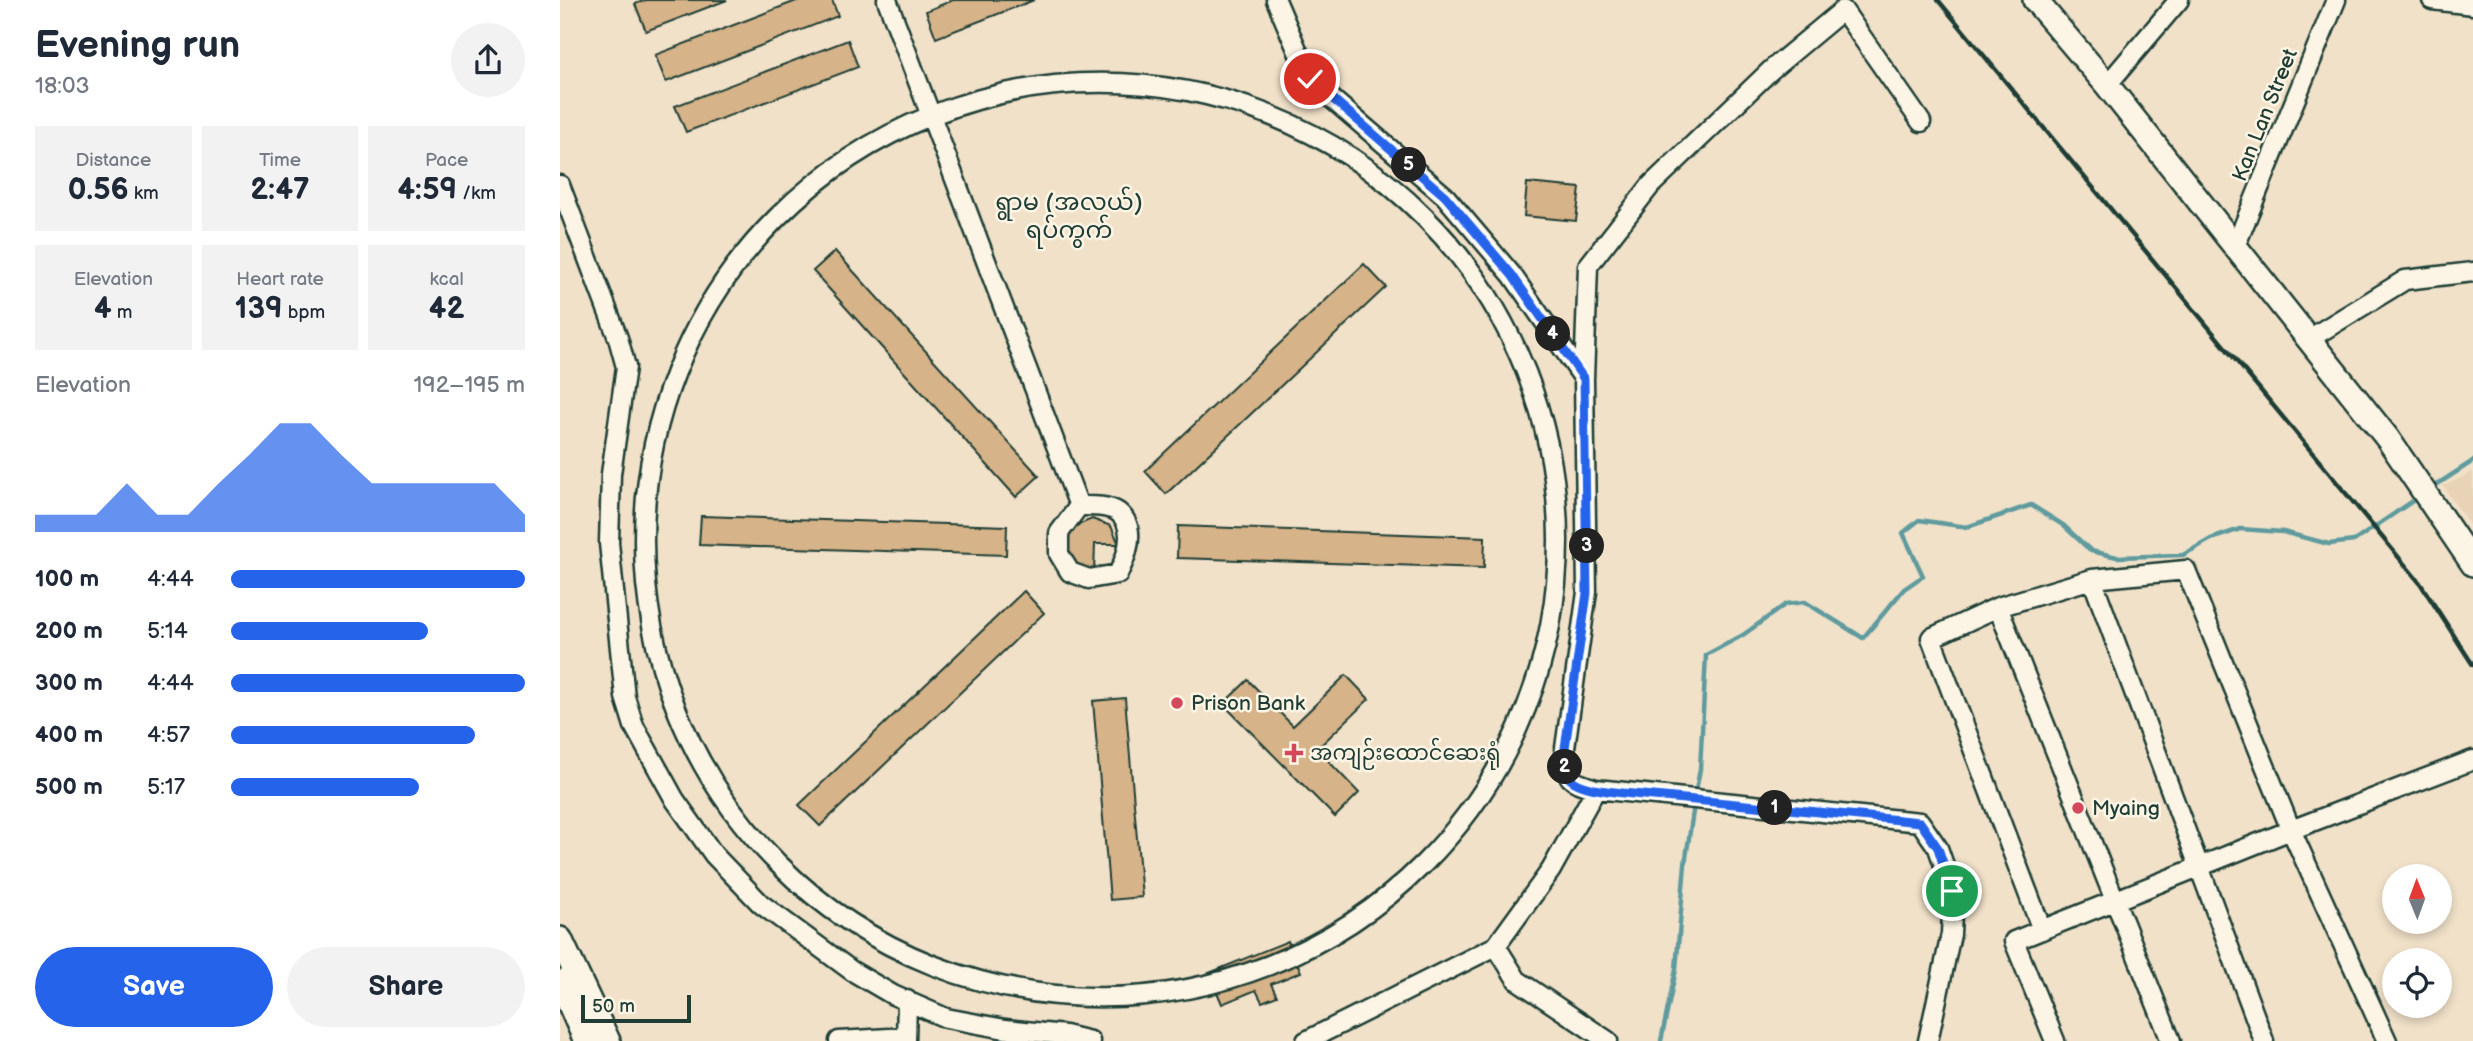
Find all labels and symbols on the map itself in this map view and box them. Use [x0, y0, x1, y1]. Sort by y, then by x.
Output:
street label: Kan Lan Street [2227, 45, 2303, 185]
pin [1280, 49, 1340, 109]
pin: 5 [1392, 148, 1426, 182]
district label: ရွာမ (အလယ်) ရပ်ကွက် [995, 186, 1143, 249]
pin: 4 [1536, 316, 1570, 352]
pin: 3 [1570, 528, 1604, 564]
place label: Prison Bank [1191, 691, 1306, 716]
marker: Prison Bank [1169, 695, 1185, 711]
place label: အကျဉ်းထောင်ဆေးရုံ [1310, 737, 1501, 771]
marker: အကျဉ်းထောင်ဆေးရုံ [1284, 743, 1304, 763]
pin: 2 [1548, 750, 1583, 784]
pin: 1 [1758, 790, 1792, 826]
place label: Myaing [2092, 796, 2160, 821]
marker: Myaing [2070, 800, 2086, 816]
pin [1922, 861, 1982, 921]
north arrow [2382, 864, 2452, 934]
scale bar [581, 992, 691, 1024]

